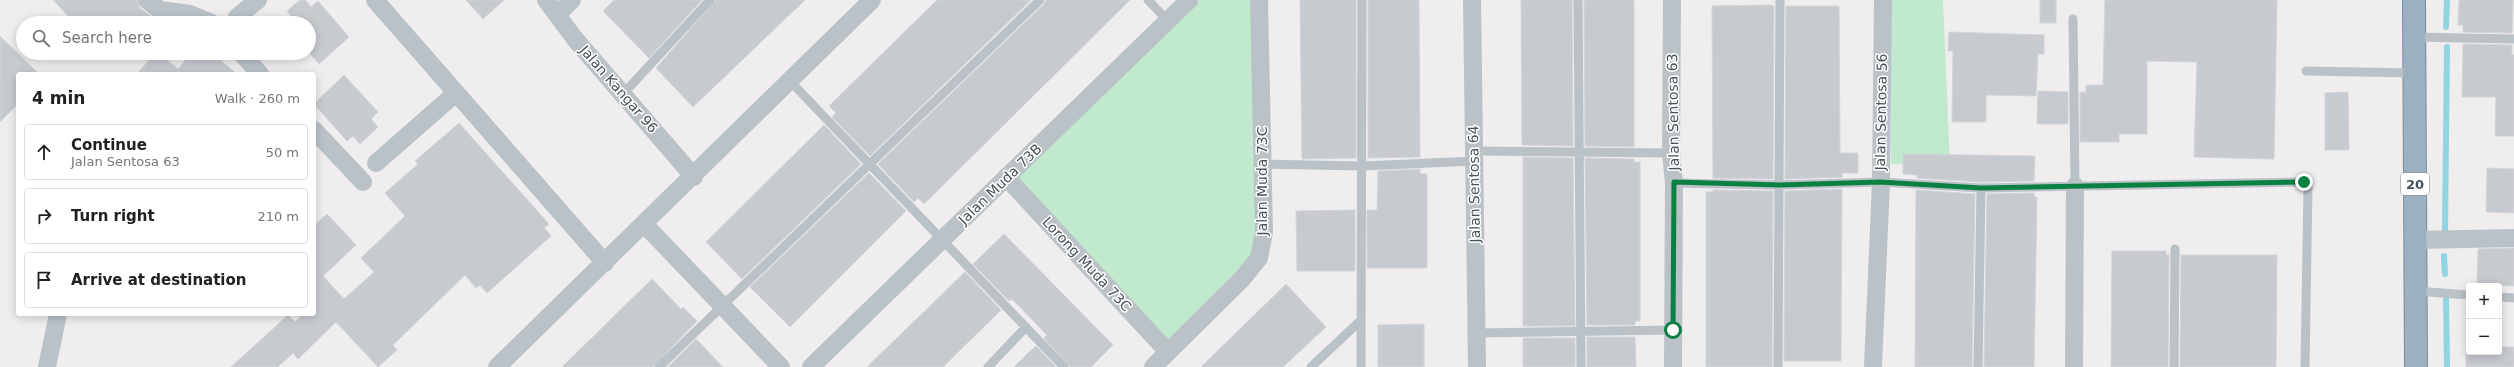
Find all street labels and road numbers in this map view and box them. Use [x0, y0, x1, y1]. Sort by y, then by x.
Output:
street label: Jalan Kangar 96 [576, 41, 661, 136]
street label: Jalan Sentosa 63 [1664, 53, 1682, 172]
street label: Jalan Sentosa 56 [1872, 53, 1890, 172]
street label: Jalan Sentosa 64 [1465, 125, 1483, 244]
street label: Jalan Muda 73C [1254, 126, 1270, 236]
street label: Jalan Muda 73B [955, 140, 1045, 228]
road number: 20 [2401, 173, 2429, 195]
street label: Lorong Muda 73C [1039, 214, 1135, 315]

